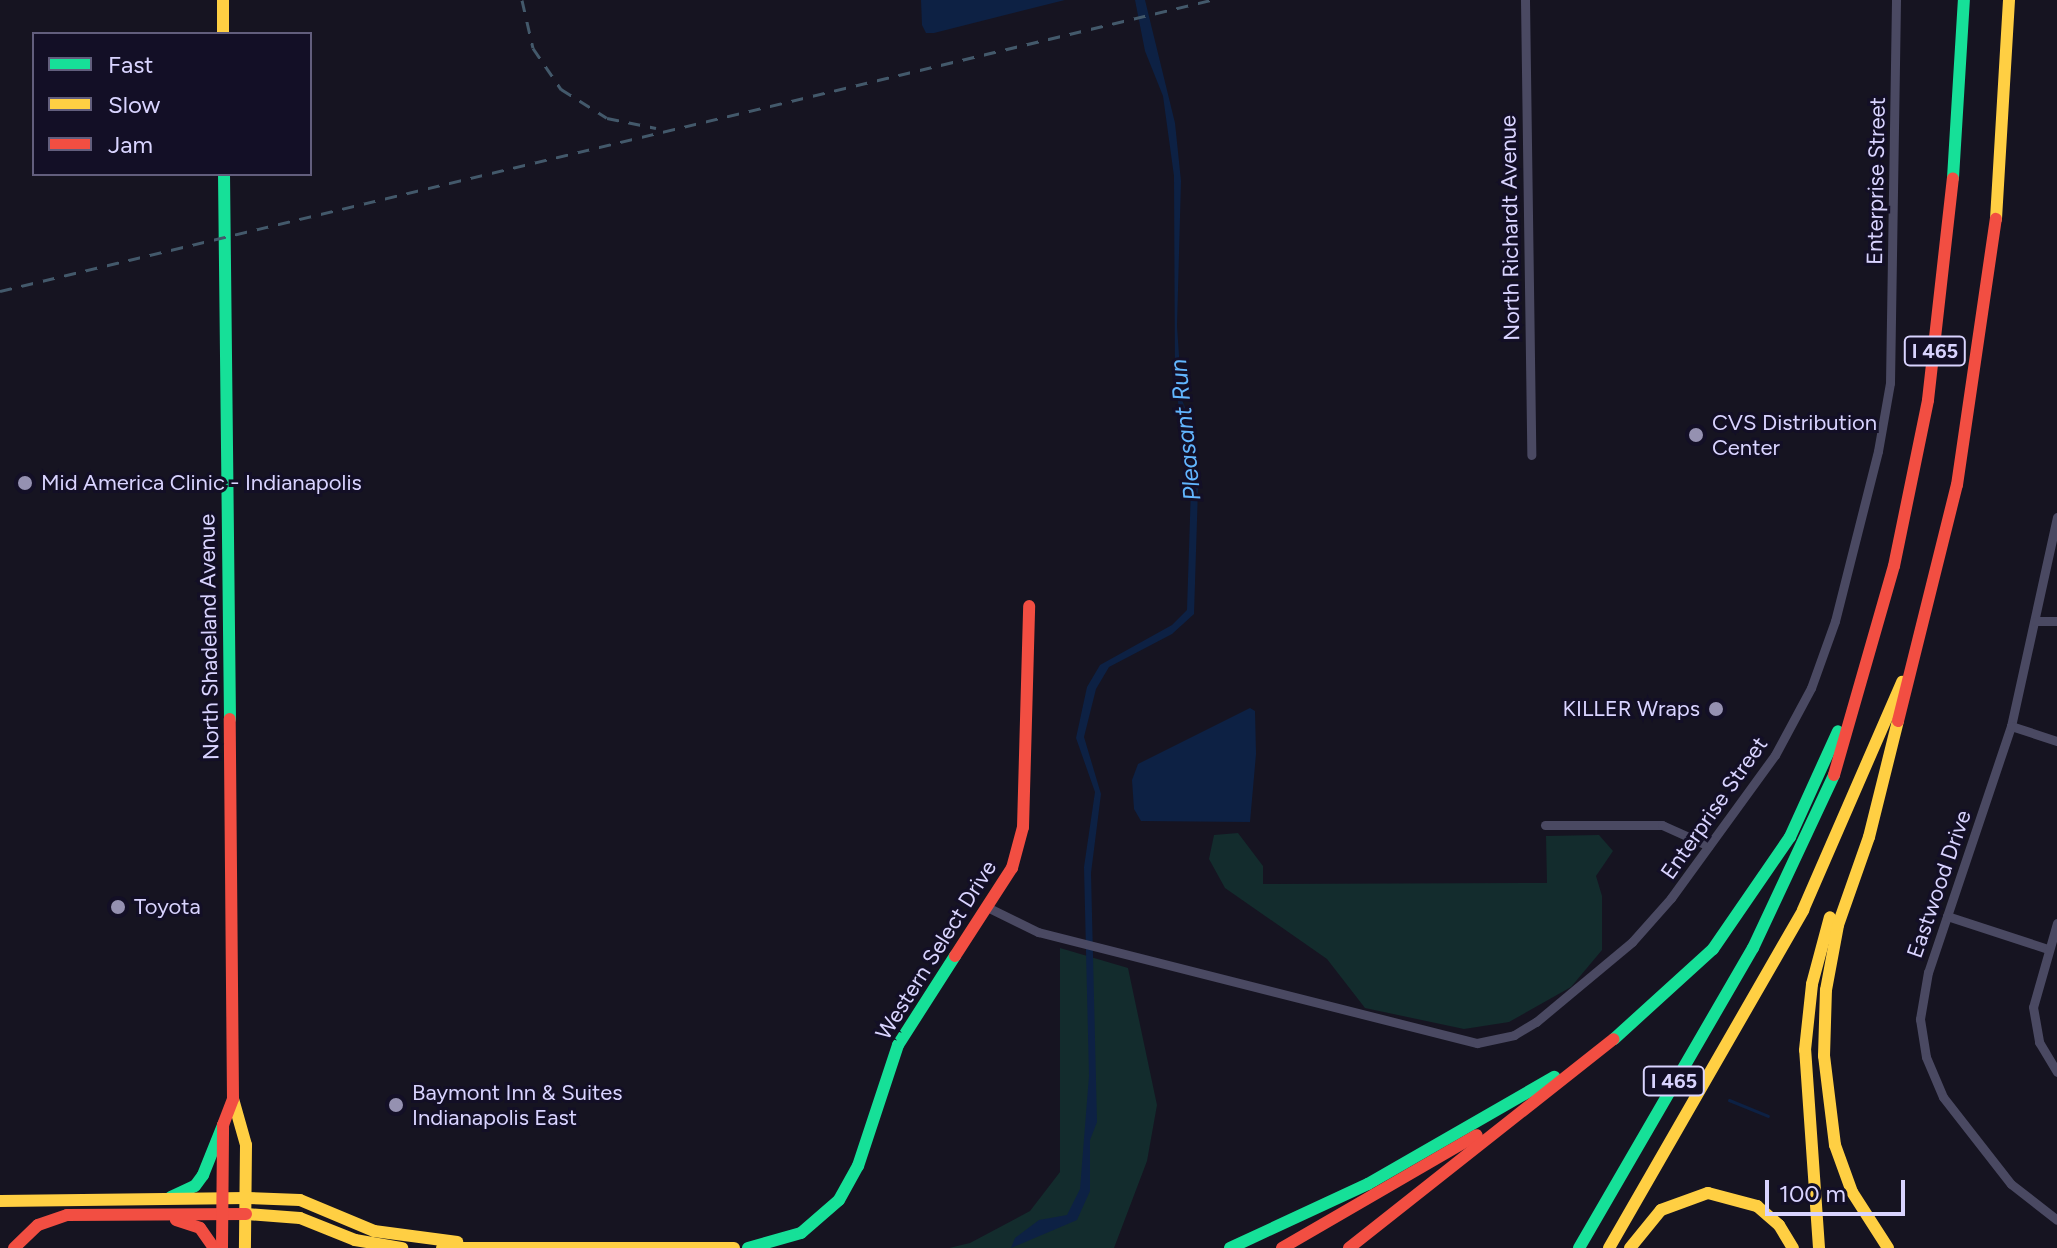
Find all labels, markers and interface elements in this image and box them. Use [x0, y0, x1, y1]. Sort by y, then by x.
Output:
legend [32, 32, 312, 176]
text: Fast [108, 50, 153, 79]
text: Slow [108, 90, 160, 119]
street label: Enterprise Street [1861, 97, 1891, 265]
street label: North Richardt Avenue [1495, 115, 1525, 341]
text: Jam [108, 130, 153, 159]
road number: I 465 [1903, 335, 1967, 367]
water label: Pleasant Run [1163, 358, 1207, 502]
place label: CVS Distribution Center [1712, 409, 1877, 460]
marker: CVS Distribution Center [1687, 426, 1705, 444]
place label: Mid America Clinic - Indianapolis [41, 470, 362, 496]
marker: Mid America Clinic - Indianapolis [16, 474, 34, 492]
street label: North Shadeland Avenue [194, 514, 224, 760]
place label: KILLER Wraps [1563, 696, 1700, 722]
marker: KILLER Wraps [1707, 700, 1725, 718]
street label: Enterprise Street [1655, 732, 1773, 884]
street label: Eastwood Drive [1901, 807, 1977, 961]
street label: Western Select Drive [870, 855, 1002, 1045]
place label: Toyota [134, 894, 201, 920]
marker: Toyota [109, 898, 127, 916]
road number: I 465 [1642, 1065, 1706, 1097]
place label: Baymont Inn & Suites Indianapolis East [412, 1079, 623, 1130]
marker: Baymont Inn & Suites Indianapolis East [387, 1096, 405, 1114]
scale bar [1769, 1164, 1909, 1214]
text: 100 m [1779, 1179, 1846, 1208]

